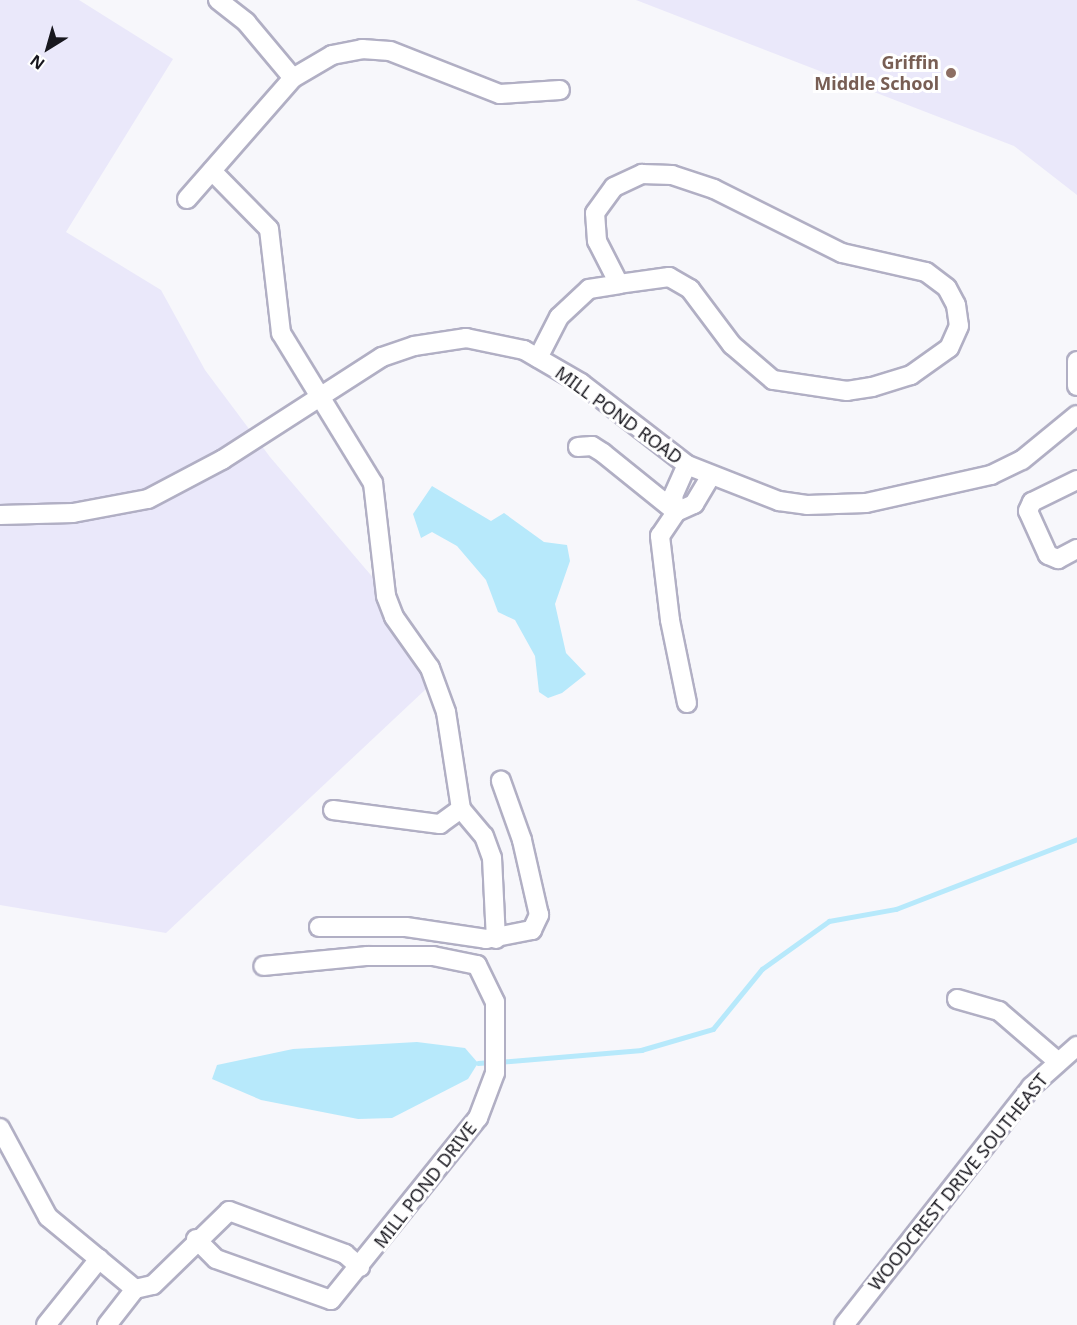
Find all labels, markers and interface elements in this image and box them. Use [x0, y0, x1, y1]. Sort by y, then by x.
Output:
north arrow [18, 18, 78, 78]
text: N [25, 50, 49, 75]
place label: Griffin Middle School [814, 52, 939, 94]
marker: Griffin Middle School [944, 66, 958, 80]
street label: MILL POND ROAD [551, 362, 687, 468]
street label: WOODCREST DRIVE SOUTHEAST [864, 1069, 1052, 1295]
street label: MILL POND DRIVE [369, 1118, 481, 1252]

